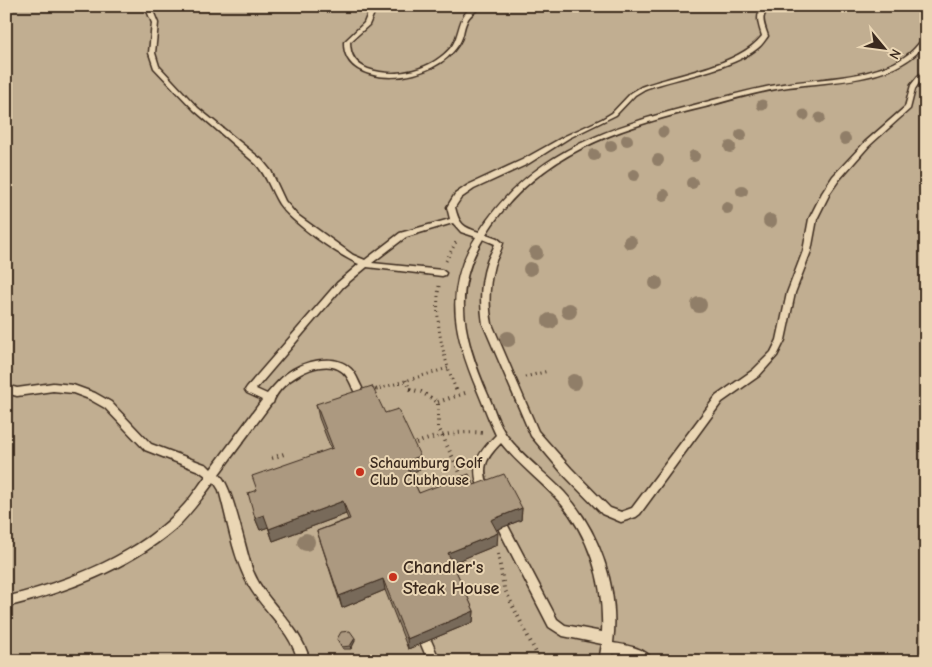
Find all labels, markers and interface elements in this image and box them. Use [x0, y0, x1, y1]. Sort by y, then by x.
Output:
north arrow [860, 22, 910, 72]
text: N [885, 46, 905, 62]
place label: Schaumburg Golf Club Clubhouse [370, 454, 483, 489]
marker: Schaumburg Golf Club Clubhouse [354, 466, 366, 478]
place label: Chandler's Steak House [403, 557, 500, 599]
marker: Chandler's Steak House [387, 571, 399, 583]

